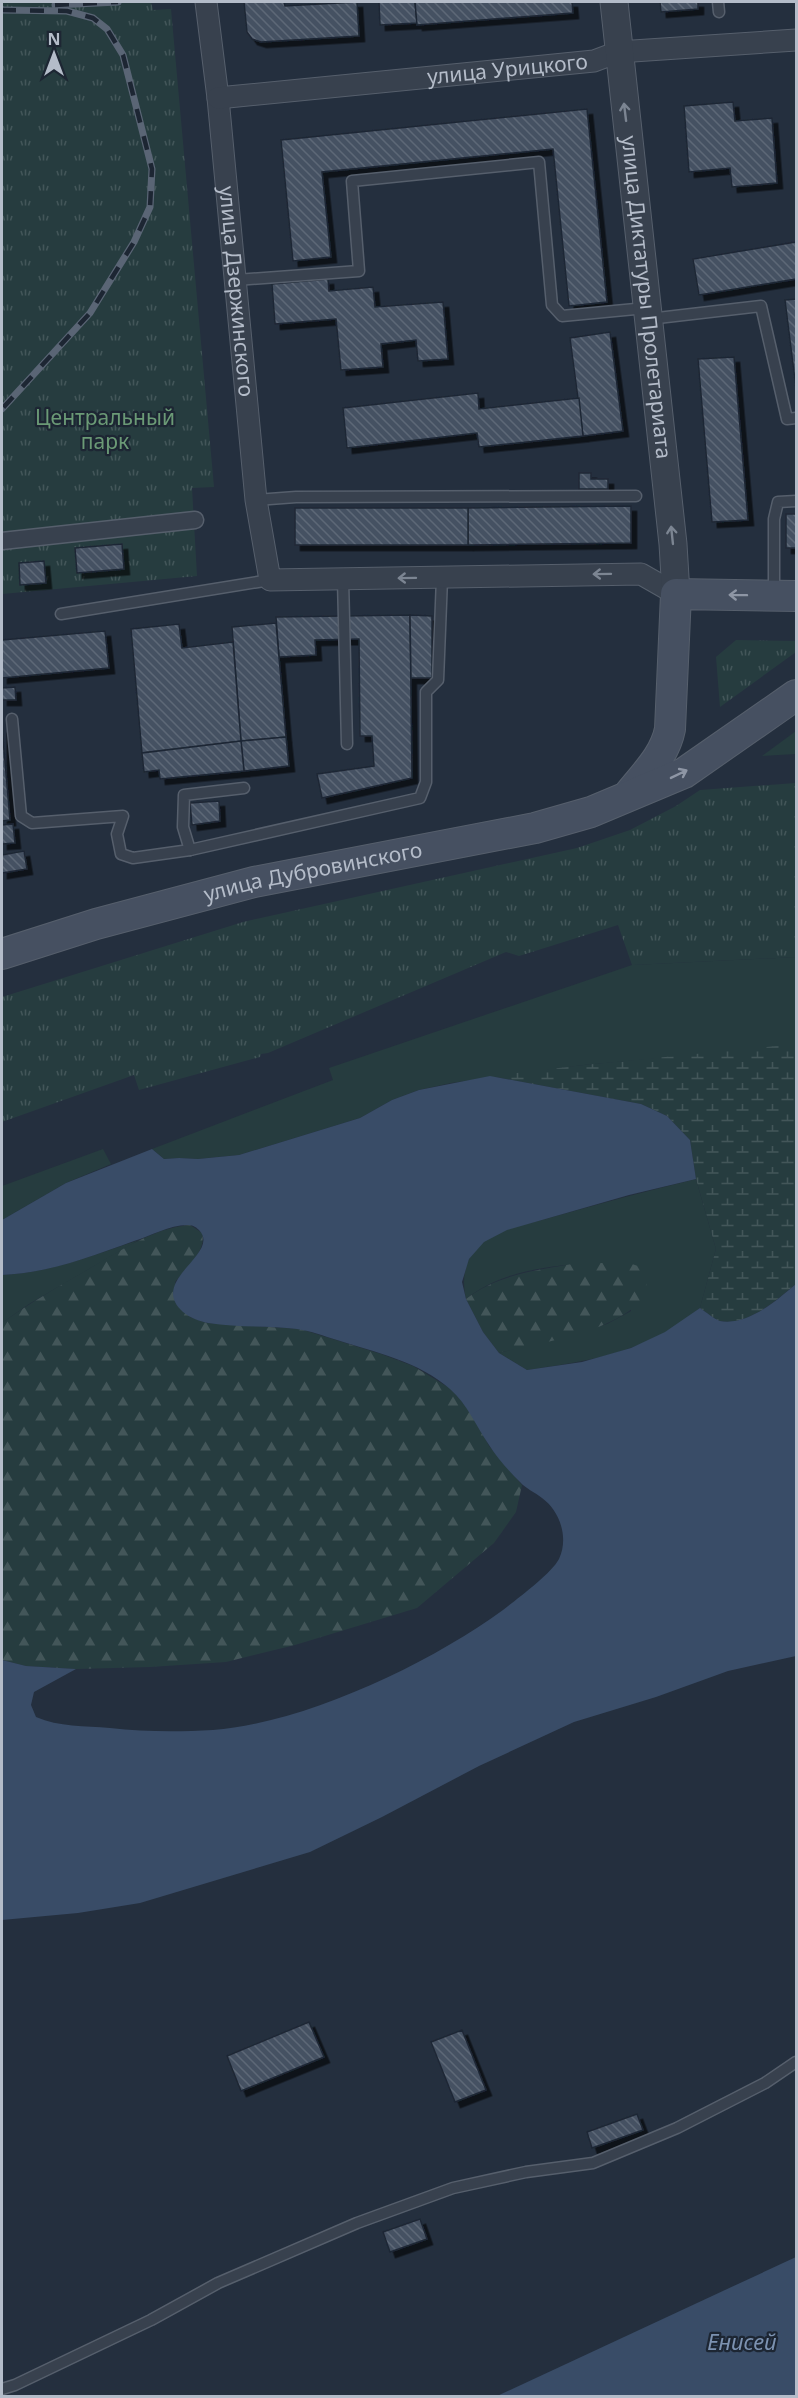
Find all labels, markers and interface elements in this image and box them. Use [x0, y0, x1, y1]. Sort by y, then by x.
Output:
north arrow [24, 24, 84, 84]
text: N [47, 28, 61, 50]
street label: улица Урицкого [426, 47, 589, 90]
one-way arrow [619, 102, 630, 122]
street label: улица Диктатуры Пролетариата [616, 134, 679, 460]
street label: улица Дзержинского [213, 185, 261, 398]
park label: Центральный парк [35, 403, 175, 455]
one-way arrow [666, 526, 677, 546]
one-way arrow [592, 569, 612, 580]
one-way arrow [397, 572, 417, 584]
one-way arrow [729, 589, 749, 601]
one-way arrow [670, 768, 688, 779]
street label: улица Дубровинского [201, 835, 424, 908]
water label: Енисей [707, 2326, 777, 2356]

